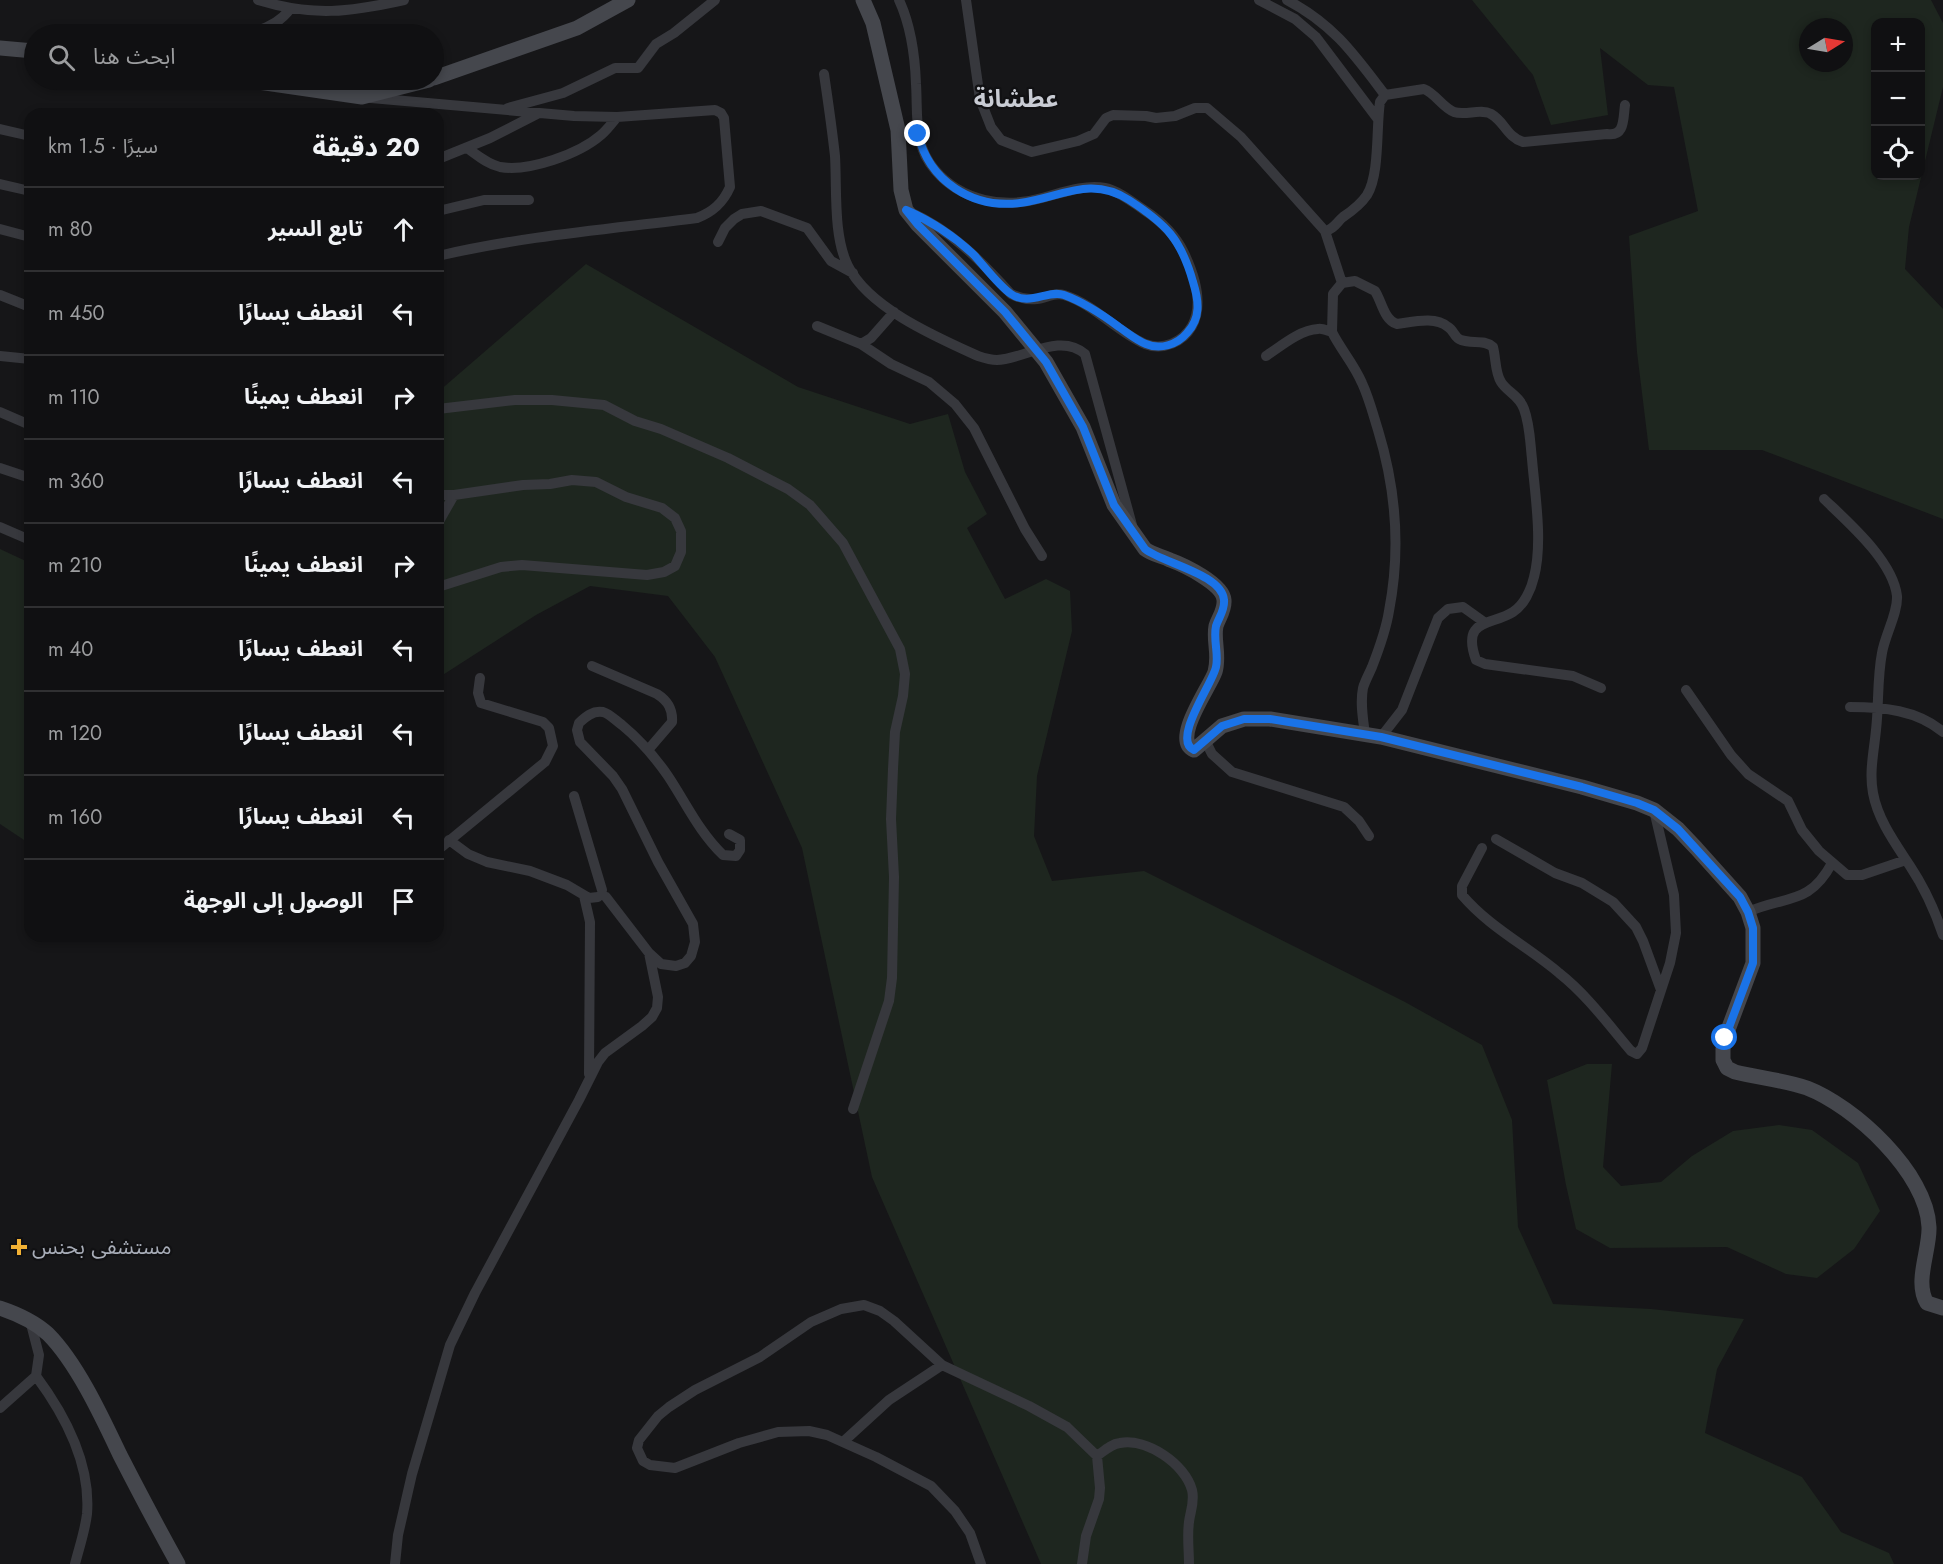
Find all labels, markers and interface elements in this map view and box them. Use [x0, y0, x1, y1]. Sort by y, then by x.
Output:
north arrow [1799, 18, 1853, 72]
map controls [1871, 18, 1925, 180]
button: + [1871, 18, 1925, 72]
search box [24, 24, 444, 90]
text: ابحث هنا [93, 40, 175, 72]
icon: search [45, 41, 78, 74]
button: − [1871, 72, 1925, 126]
district label: عطشانة [974, 81, 1058, 116]
route end [904, 120, 930, 146]
button: locate [1871, 126, 1925, 180]
text: 20 دقيقة [313, 128, 420, 166]
text: سيرًا · 1.5 km [48, 132, 158, 161]
text: تابع السير [268, 212, 363, 244]
icon: ahead [387, 213, 420, 246]
text: 80 m [48, 215, 93, 244]
text: انعطف يسارًا [238, 296, 363, 328]
icon: left [387, 297, 420, 330]
text: 450 m [48, 299, 105, 328]
text: انعطف يمينًا [244, 380, 363, 412]
icon: right [387, 381, 420, 414]
text: 110 m [48, 383, 100, 412]
text: انعطف يسارًا [238, 464, 363, 496]
icon: left [387, 465, 420, 498]
text: 360 m [48, 467, 104, 496]
text: انعطف يمينًا [244, 548, 363, 580]
icon: right [387, 549, 420, 582]
text: 210 m [48, 551, 102, 580]
text: انعطف يسارًا [238, 632, 363, 664]
icon: left [387, 633, 420, 666]
text: 40 m [48, 635, 93, 664]
text: انعطف يسارًا [238, 716, 363, 748]
icon: left [387, 717, 420, 750]
text: 120 m [48, 719, 102, 748]
text: انعطف يسارًا [238, 800, 363, 832]
icon: left [387, 801, 420, 834]
text: 160 m [48, 803, 102, 832]
text: الوصول إلى الوجهة [184, 884, 363, 916]
icon: arrive [387, 885, 420, 918]
route start [1711, 1024, 1737, 1050]
place label: مستشفى بحنس [32, 1232, 172, 1262]
marker: مستشفى بحنس [10, 1238, 28, 1256]

